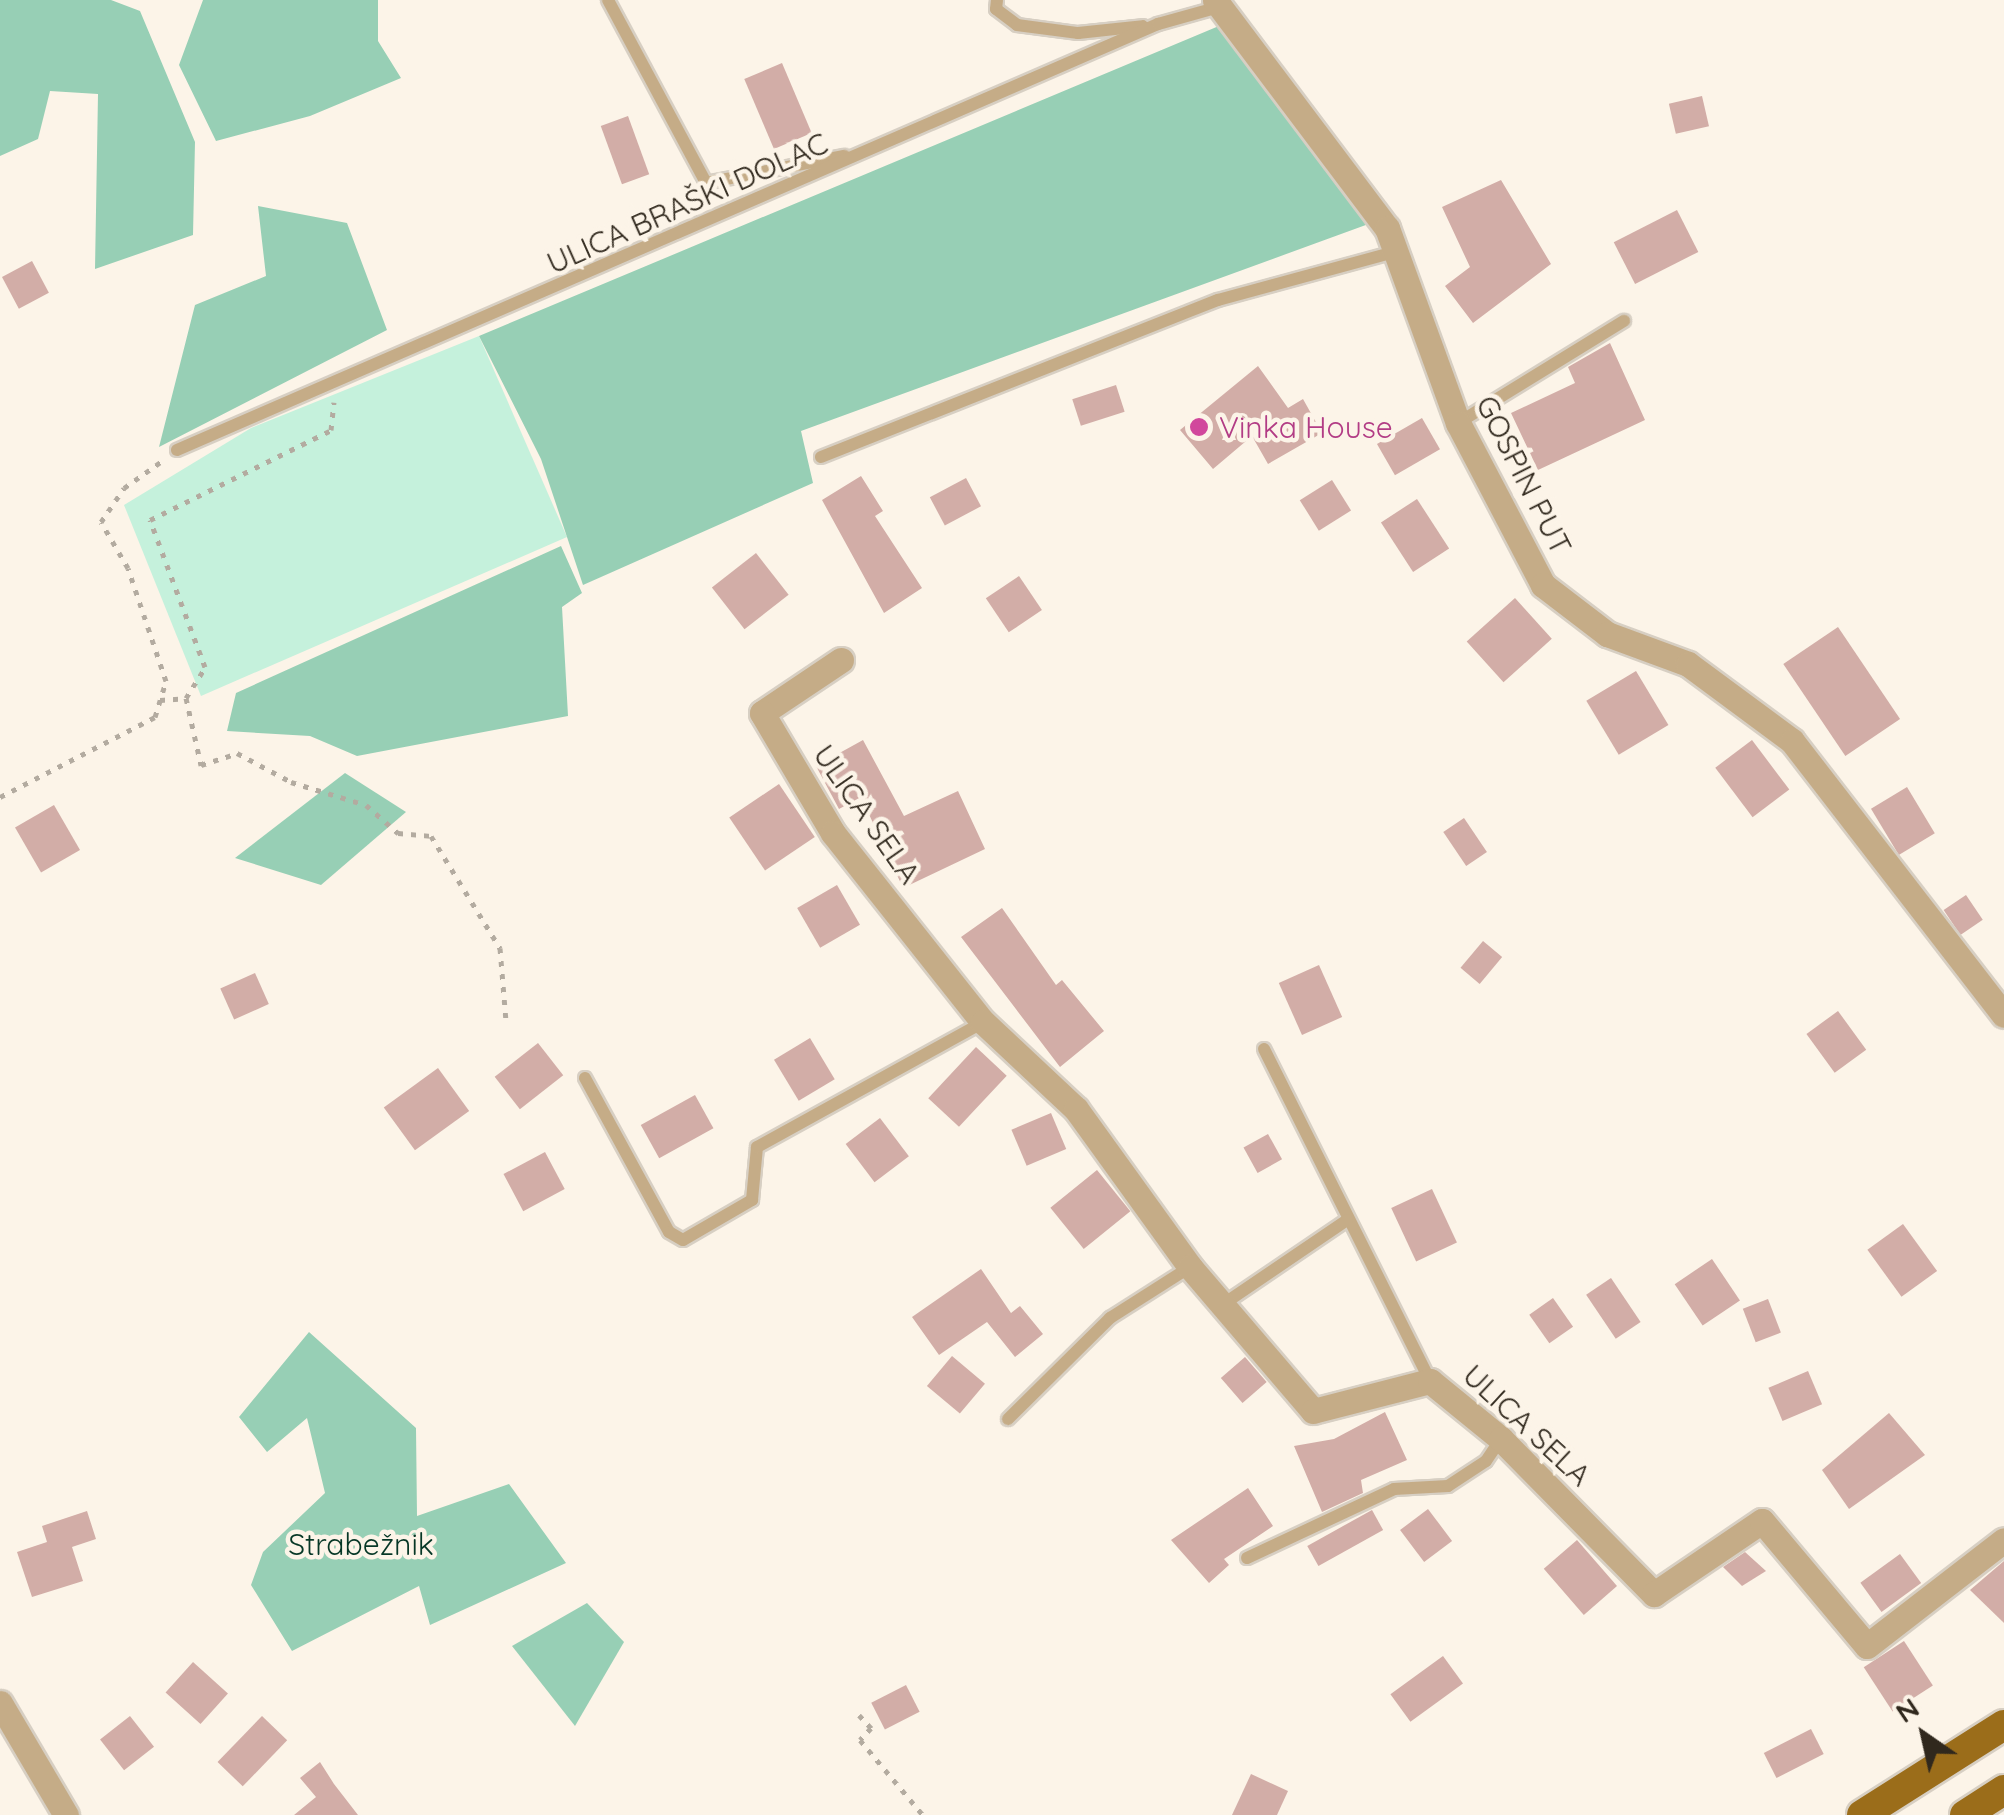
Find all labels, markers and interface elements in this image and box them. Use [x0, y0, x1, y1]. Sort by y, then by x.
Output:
street label: ULICA BRAŠKI DOLAC [541, 125, 833, 281]
street label: GOSPIN PUT [1469, 390, 1579, 560]
place label: Vinka House [1219, 409, 1393, 445]
marker: Vinka House [1188, 416, 1210, 438]
street label: ULICA SELA [806, 738, 928, 890]
street label: ULICA SELA [1456, 1357, 1598, 1493]
park label: Strabežnik [288, 1526, 434, 1562]
north arrow [1874, 1685, 1974, 1785]
text: N [1889, 1689, 1925, 1730]

